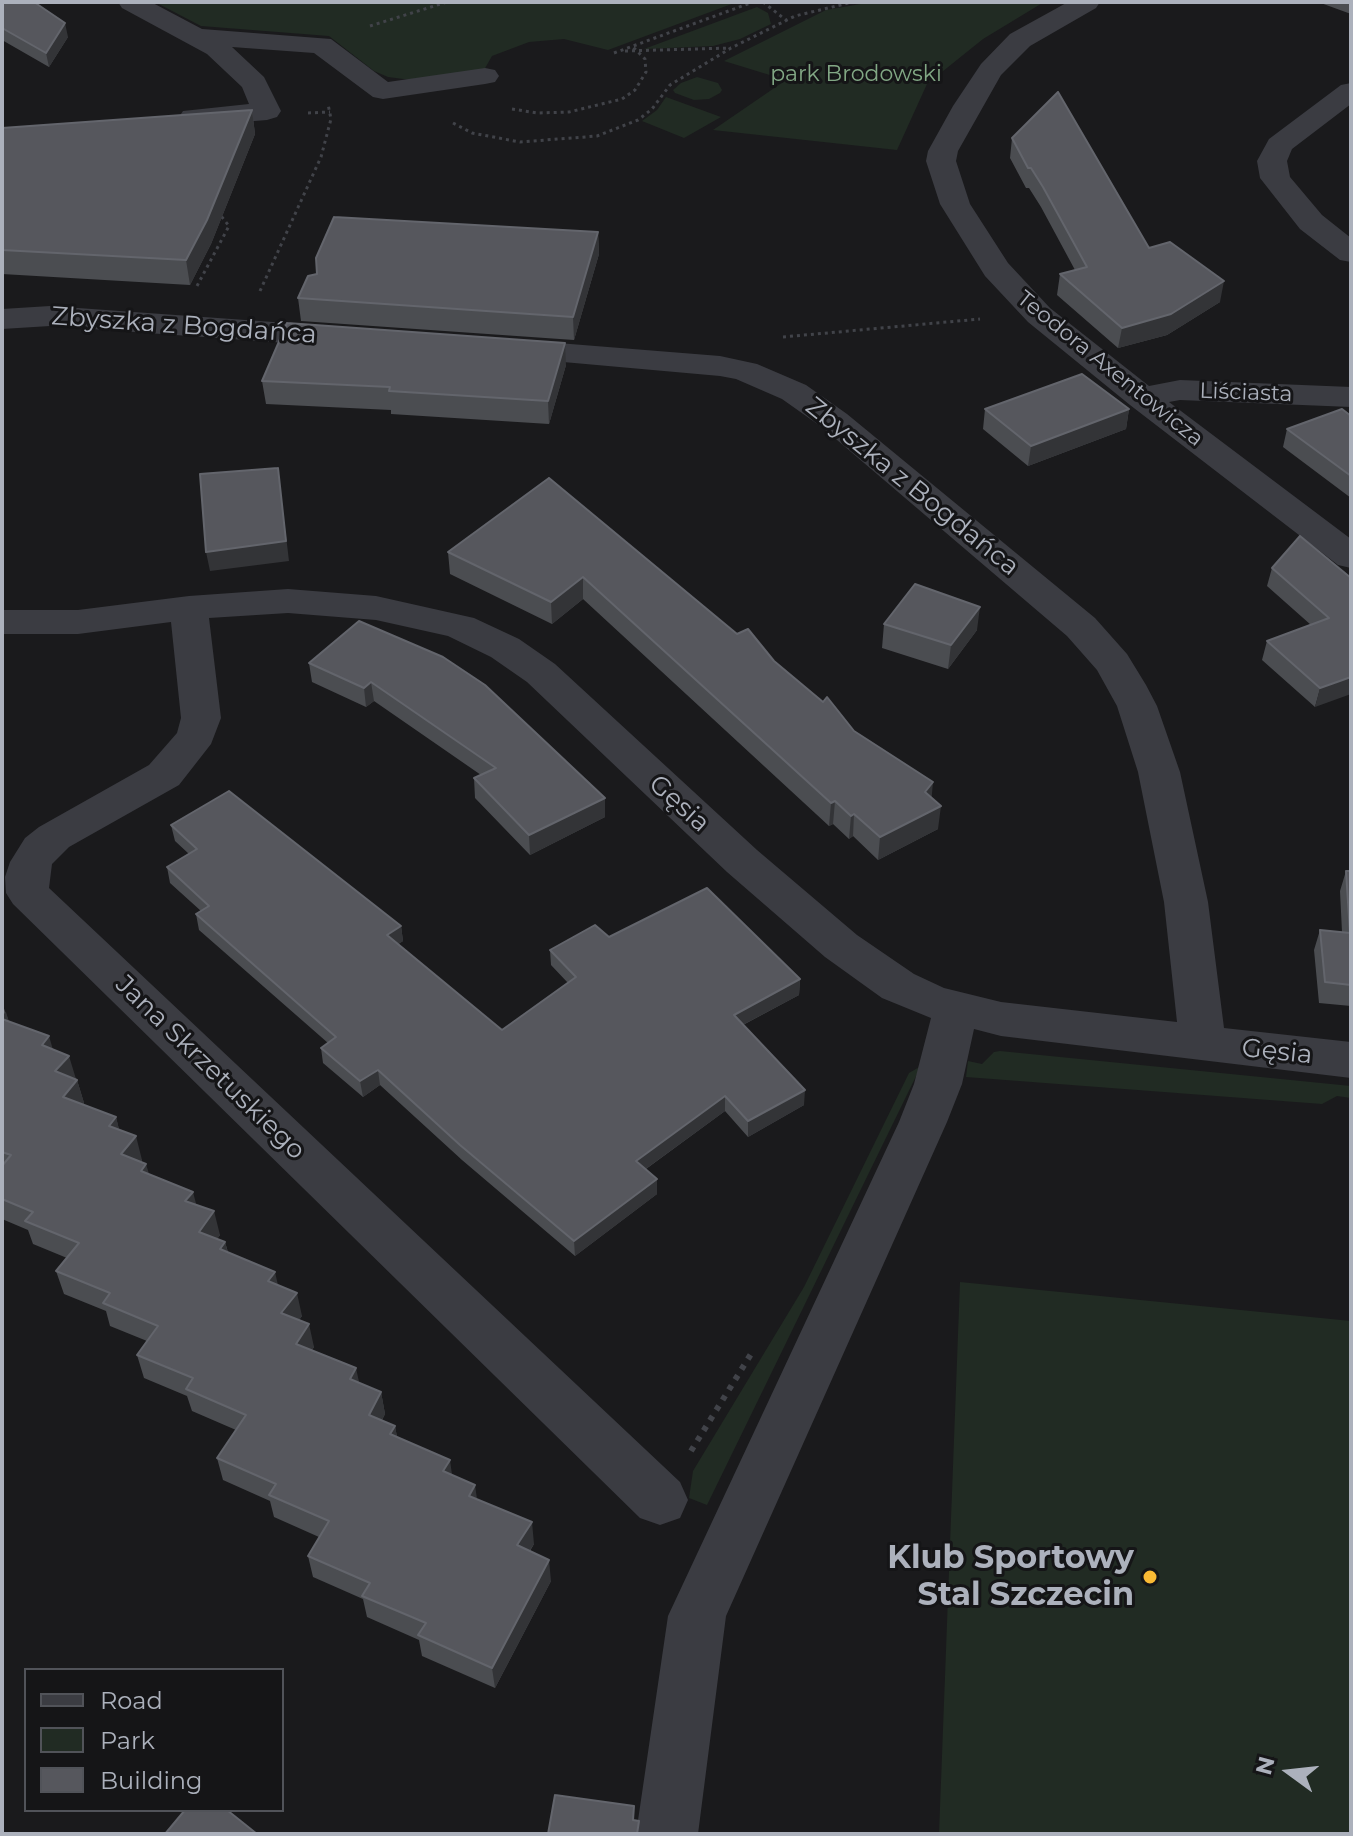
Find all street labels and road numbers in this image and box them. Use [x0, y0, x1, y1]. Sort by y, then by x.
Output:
street label: Teodora Axentowicza [1011, 286, 1209, 452]
street label: Zbyszka z Bogdańca [50, 301, 318, 351]
street label: Liściasta [1199, 378, 1293, 408]
street label: Zbyszka z Bogdańca [799, 391, 1025, 583]
street label: Gęsia [642, 769, 716, 839]
street label: Jana Skrzetuskiego [109, 969, 311, 1167]
street label: Gęsia [1240, 1033, 1314, 1071]

